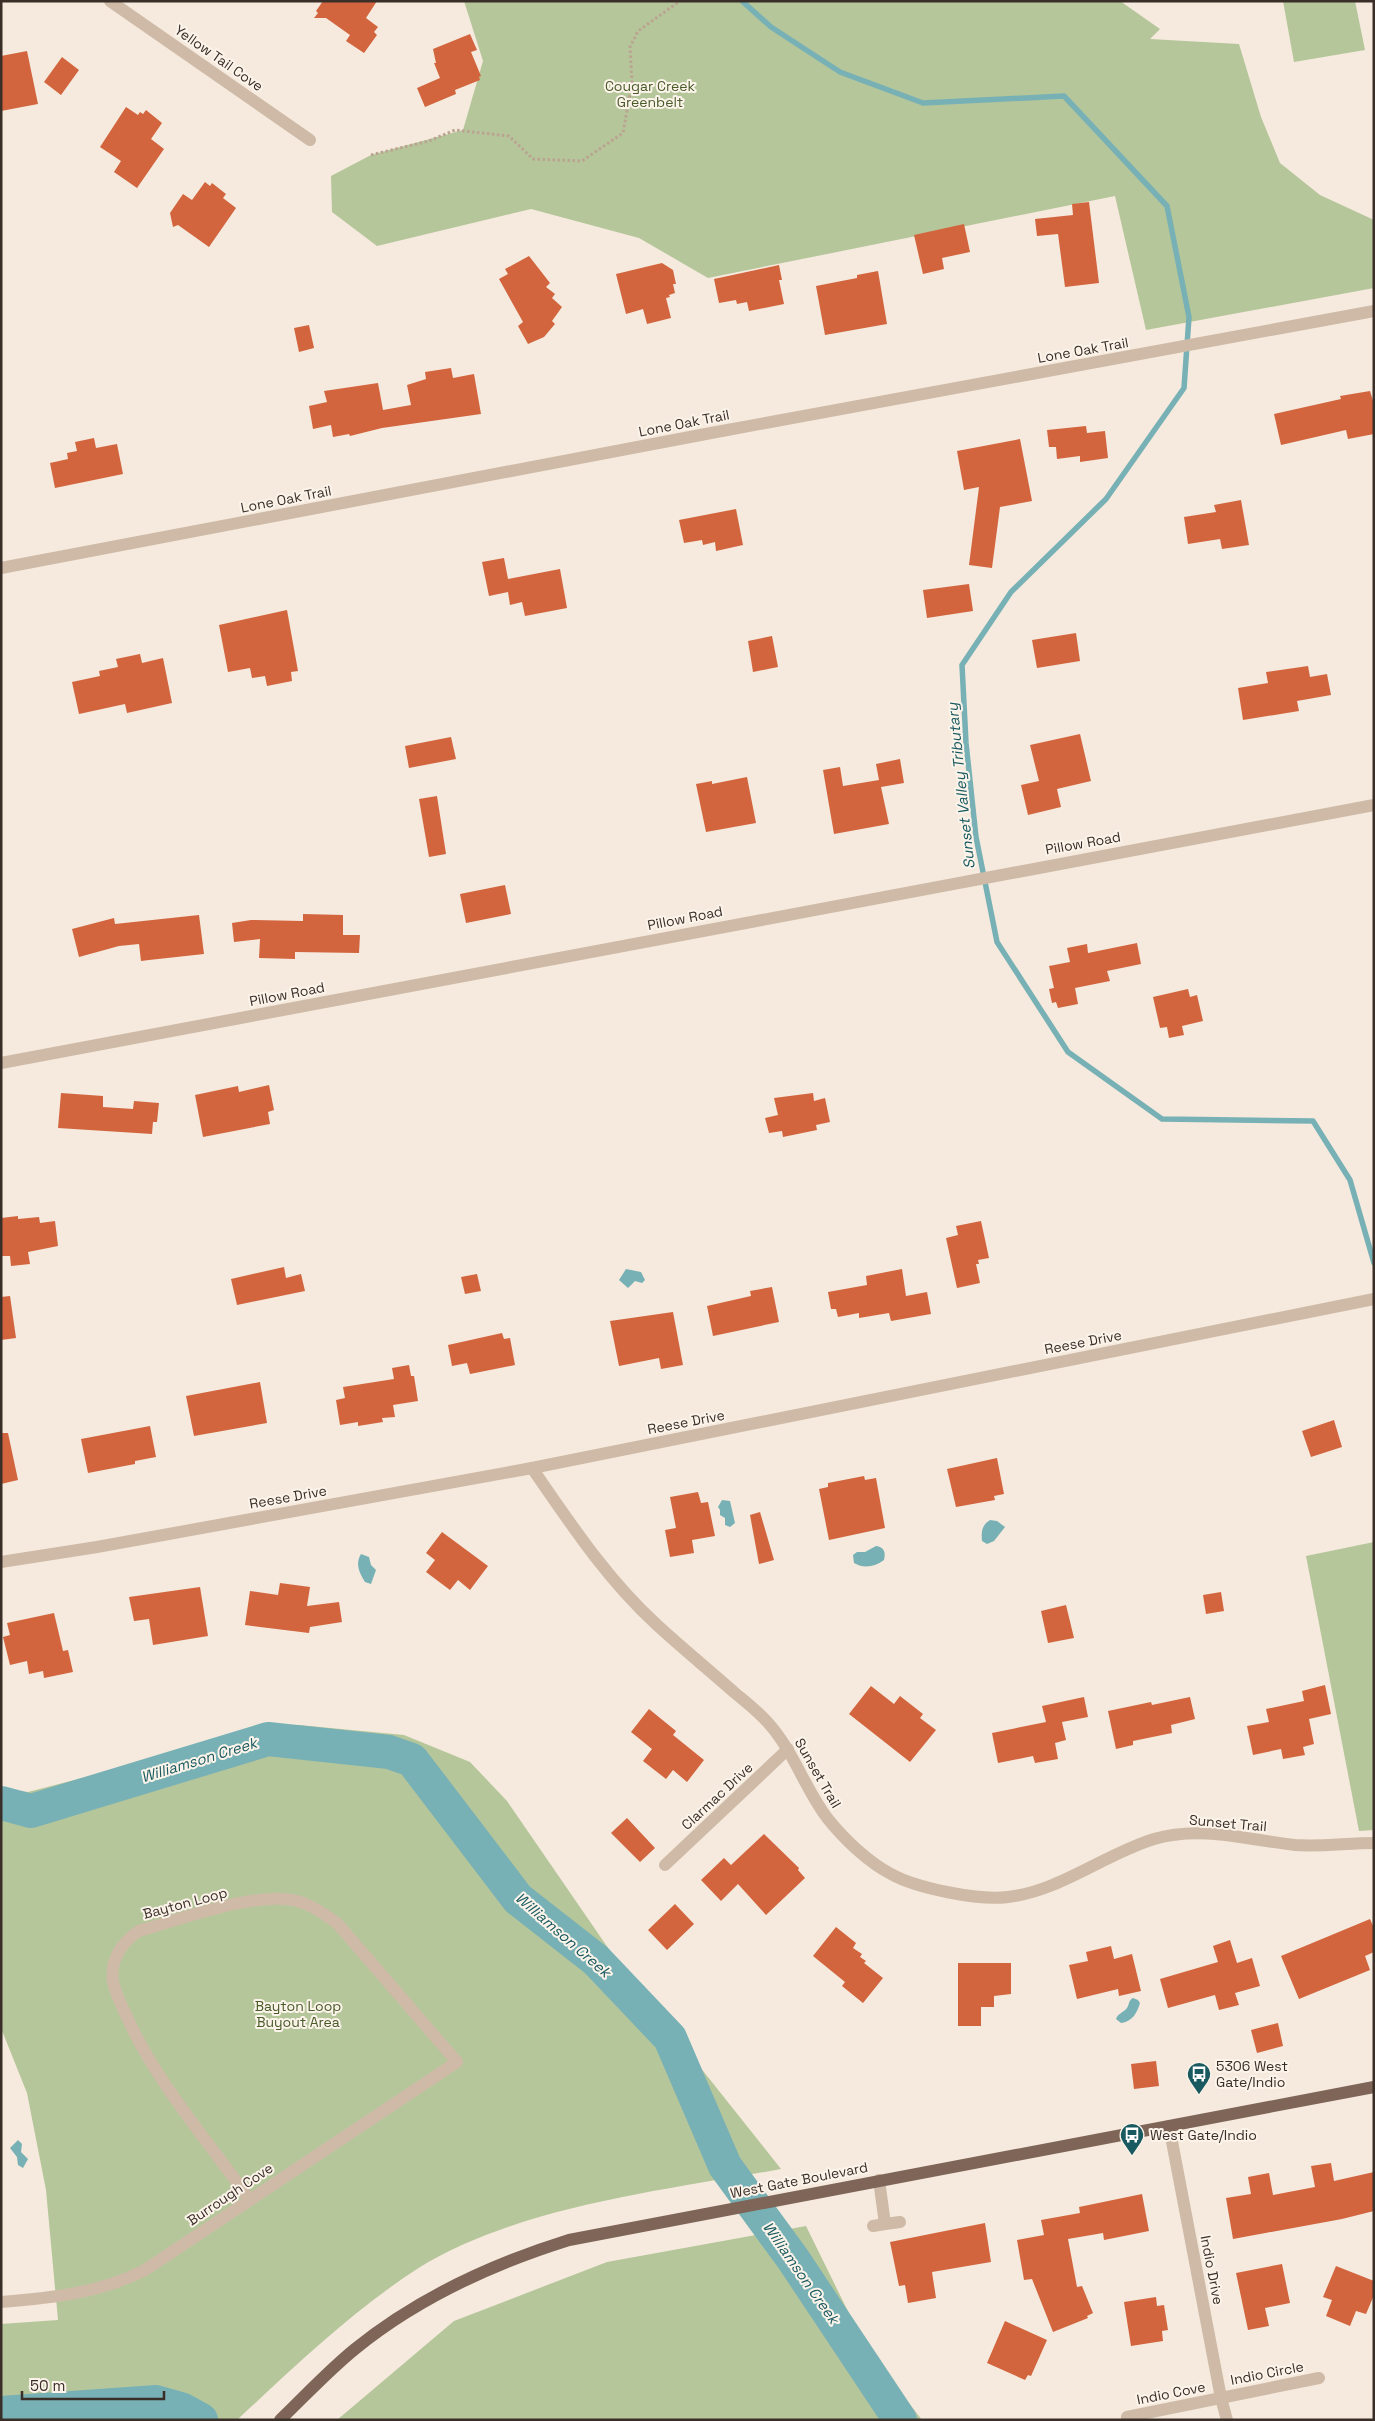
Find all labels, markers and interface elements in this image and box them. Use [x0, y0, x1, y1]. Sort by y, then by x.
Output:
street label: Yellow Tail Cove [171, 21, 267, 95]
park label: Cougar Creek Greenbelt [605, 77, 696, 111]
street label: Lone Oak Trail [1036, 333, 1130, 367]
street label: Lone Oak Trail [637, 405, 731, 441]
street label: Lone Oak Trail [239, 481, 333, 517]
water label: Sunset Valley Tributary [942, 701, 979, 870]
street label: Pillow Road [1044, 828, 1122, 858]
street label: Pillow Road [646, 902, 724, 934]
street label: Pillow Road [248, 978, 326, 1010]
street label: Reese Drive [1043, 1326, 1123, 1358]
street label: Reese Drive [646, 1406, 726, 1438]
street label: Reese Drive [248, 1481, 328, 1513]
water label: Williamson Creek [138, 1732, 261, 1786]
street label: Sunset Trail [791, 1735, 845, 1811]
street label: Clarmac Drive [678, 1758, 756, 1834]
street label: Sunset Trail [1188, 1811, 1268, 1835]
street label: Bayton Loop [141, 1883, 229, 1923]
water label: Williamson Creek [512, 1888, 616, 1983]
park label: Bayton Loop Buyout Area [255, 1997, 341, 2031]
place label: 5306 West Gate/Indio [1216, 2057, 1288, 2091]
bus stop icon: 5306 West Gate/Indio [1186, 2061, 1212, 2095]
bus stop icon: West Gate/Indio [1119, 2122, 1145, 2156]
place label: West Gate/Indio [1150, 2126, 1257, 2144]
street label: West Gate Boulevard [729, 2158, 869, 2202]
street label: Burrough Cove [184, 2159, 276, 2229]
water label: Williamson Creek [759, 2218, 845, 2329]
street label: Indio Drive [1196, 2234, 1228, 2306]
street label: Indio Circle [1229, 2357, 1305, 2389]
scale bar [22, 2368, 165, 2400]
text: 50 m [30, 2376, 65, 2395]
street label: Indio Cove [1135, 2378, 1207, 2408]

